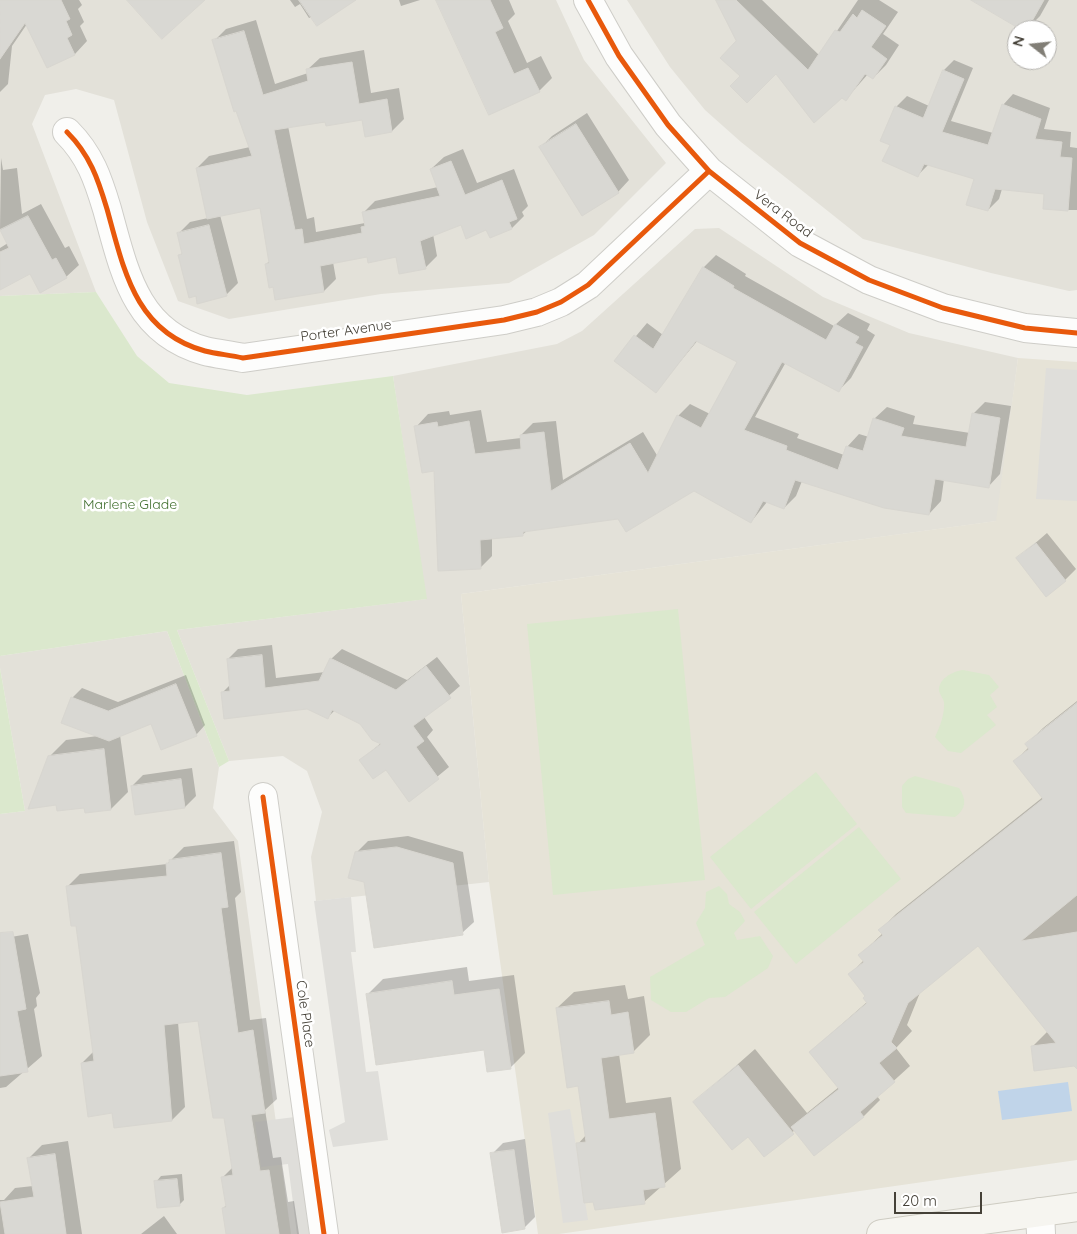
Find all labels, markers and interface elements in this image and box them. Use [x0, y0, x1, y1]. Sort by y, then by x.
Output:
north arrow [1007, 20, 1057, 70]
text: N [1008, 34, 1029, 49]
street label: Vera Road [750, 186, 816, 242]
street label: Porter Avenue [299, 316, 393, 346]
park label: Marlene Glade [83, 497, 177, 513]
street label: Cole Place [292, 979, 318, 1049]
scale bar [897, 1182, 984, 1214]
text: 20 m [902, 1191, 937, 1210]

